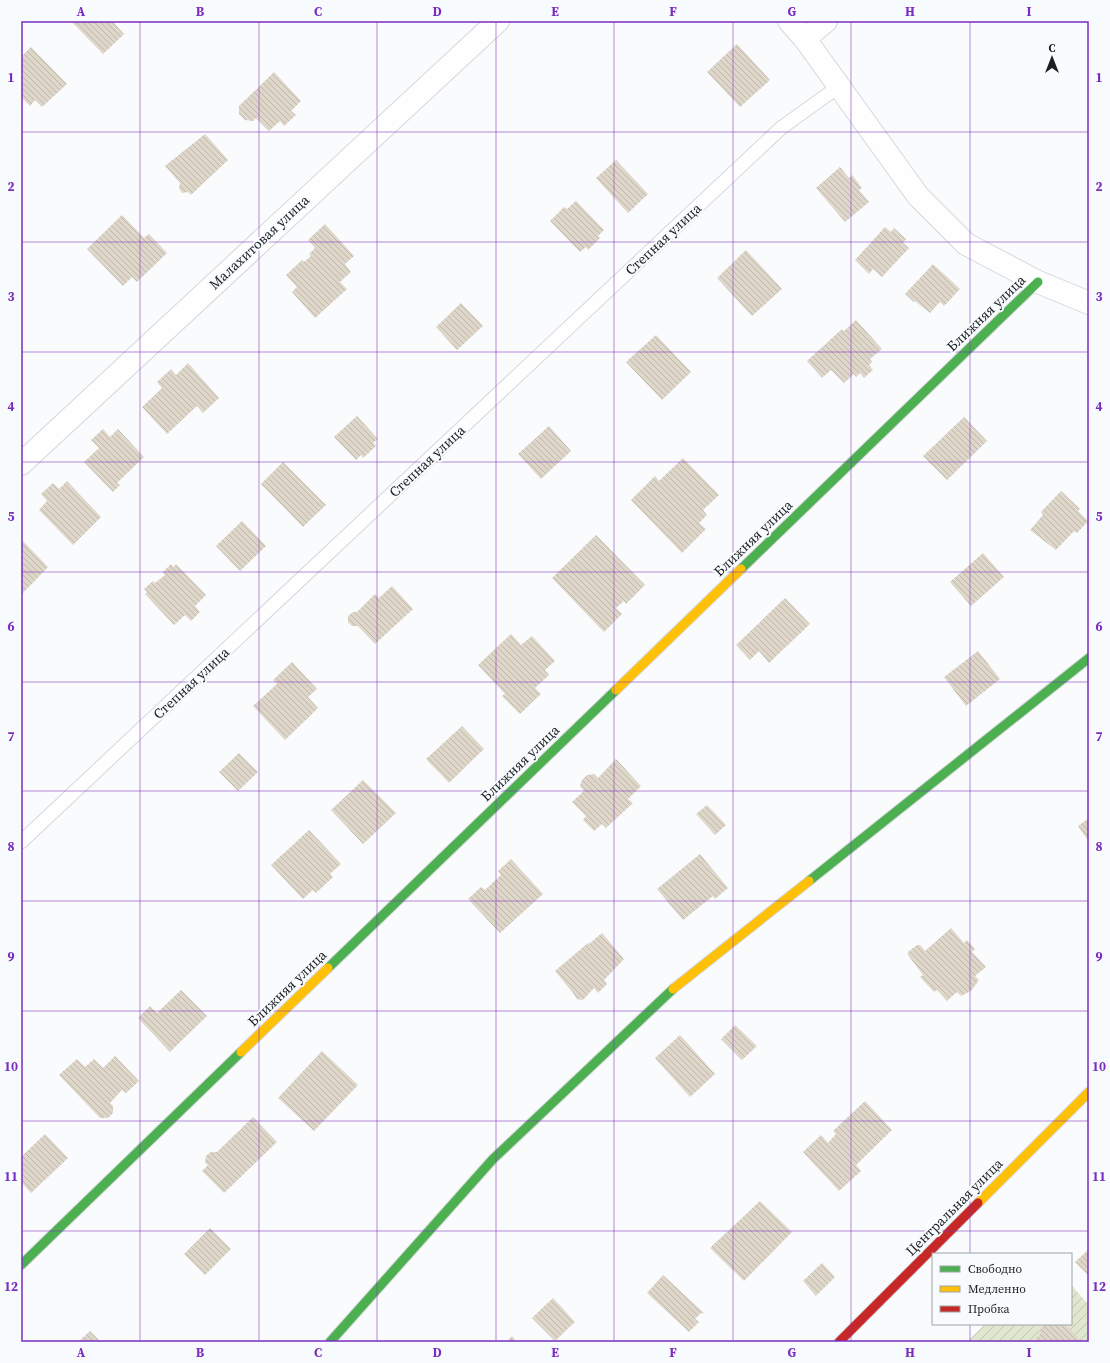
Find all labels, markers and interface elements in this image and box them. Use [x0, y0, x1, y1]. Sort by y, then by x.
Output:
text: A [77, 3, 86, 20]
text: B [196, 3, 205, 20]
text: C [314, 3, 322, 20]
text: D [432, 3, 442, 20]
text: E [551, 3, 559, 20]
text: F [669, 3, 677, 20]
text: G [788, 3, 797, 20]
text: H [905, 3, 915, 20]
text: I [1026, 3, 1032, 20]
north arrow [1032, 38, 1072, 78]
text: С [1049, 41, 1056, 56]
text: 1 [7, 69, 15, 86]
text: 1 [1095, 69, 1103, 86]
text: 2 [7, 178, 15, 195]
text: 2 [1095, 178, 1103, 195]
street label: Малахитовая улица [204, 190, 314, 294]
street label: Степная улица [620, 198, 706, 280]
street label: Ближняя улица [942, 270, 1030, 356]
text: 3 [7, 288, 15, 305]
text: 3 [1095, 288, 1103, 305]
text: 4 [7, 398, 15, 415]
text: 4 [1095, 398, 1103, 415]
street label: Степная улица [384, 420, 470, 502]
street label: Ближняя улица [709, 495, 797, 581]
text: 5 [7, 508, 15, 525]
text: 5 [1095, 508, 1103, 525]
text: 6 [7, 618, 15, 635]
text: 6 [1095, 618, 1103, 635]
street label: Степная улица [148, 642, 234, 724]
street label: Ближняя улица [476, 720, 564, 806]
text: 7 [7, 728, 15, 745]
text: 7 [1095, 728, 1103, 745]
text: 8 [7, 838, 15, 855]
text: 8 [1095, 838, 1103, 855]
street label: Ближняя улица [243, 945, 331, 1031]
text: 9 [7, 948, 15, 965]
text: 9 [1095, 948, 1103, 965]
text: 10 [4, 1058, 18, 1075]
text: 10 [1092, 1058, 1106, 1075]
street label: Центральная улица [901, 1153, 1008, 1260]
text: 11 [4, 1168, 18, 1185]
text: 11 [1092, 1168, 1106, 1185]
legend [932, 1253, 1072, 1325]
text: Свободно [968, 1261, 1023, 1277]
text: 12 [4, 1278, 18, 1295]
text: 12 [1092, 1278, 1106, 1295]
text: Медленно [968, 1281, 1026, 1297]
text: Пробка [968, 1301, 1011, 1317]
text: A [77, 1344, 86, 1361]
text: B [196, 1344, 205, 1361]
text: C [314, 1344, 322, 1361]
text: D [432, 1344, 442, 1361]
text: E [551, 1344, 559, 1361]
text: F [669, 1344, 677, 1361]
text: G [788, 1344, 797, 1361]
text: H [905, 1344, 915, 1361]
text: I [1026, 1344, 1032, 1361]

